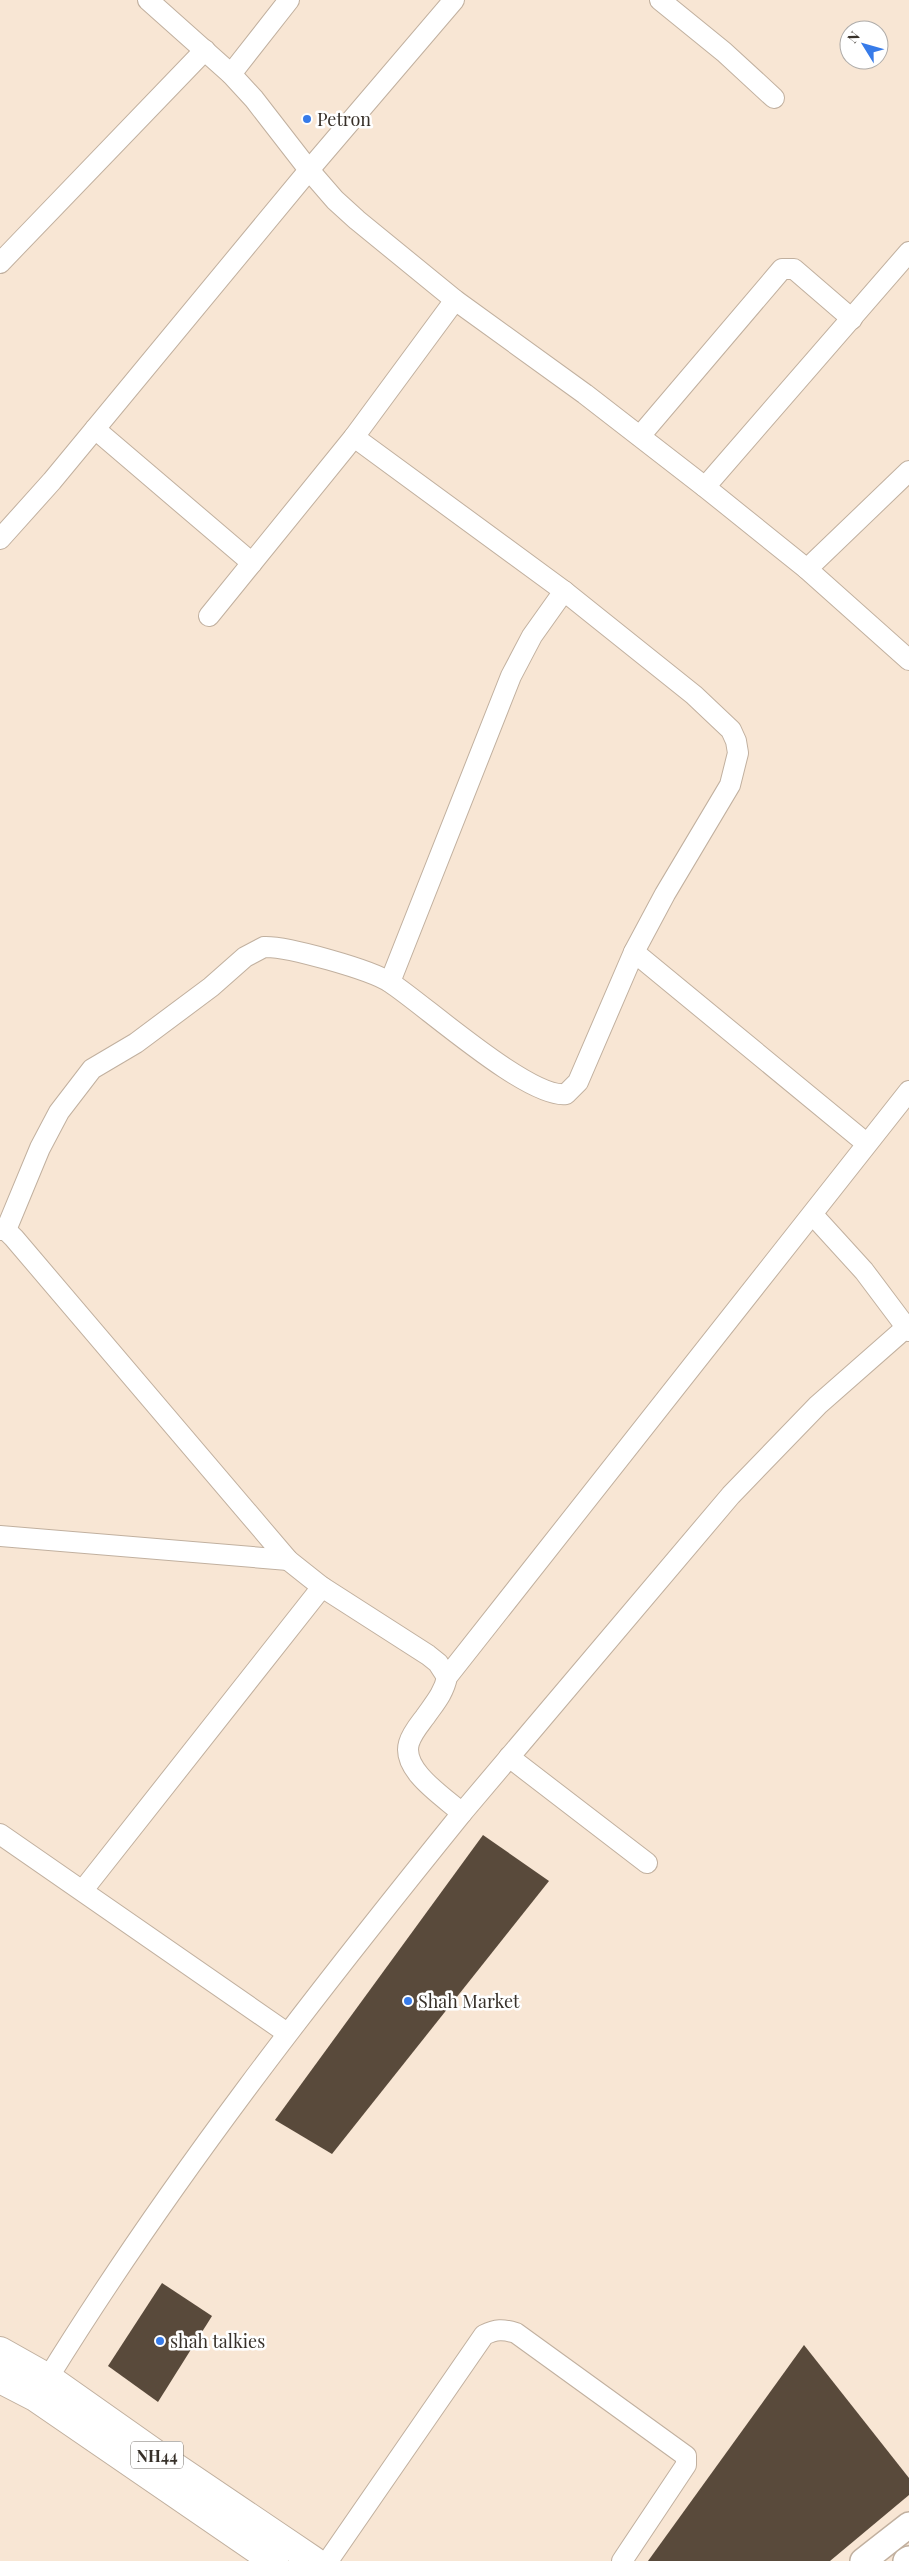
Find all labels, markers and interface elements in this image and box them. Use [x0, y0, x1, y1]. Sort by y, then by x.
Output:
north arrow [839, 20, 889, 70]
text: N [843, 27, 864, 47]
place label: Petron [317, 107, 371, 131]
marker: Petron [301, 113, 313, 125]
place label: Shah Market [418, 1989, 520, 2013]
marker: Shah Market [402, 1995, 414, 2007]
place label: shah talkies [170, 2329, 265, 2353]
marker: shah talkies [154, 2335, 166, 2347]
road number: NH44 [131, 2442, 183, 2468]

